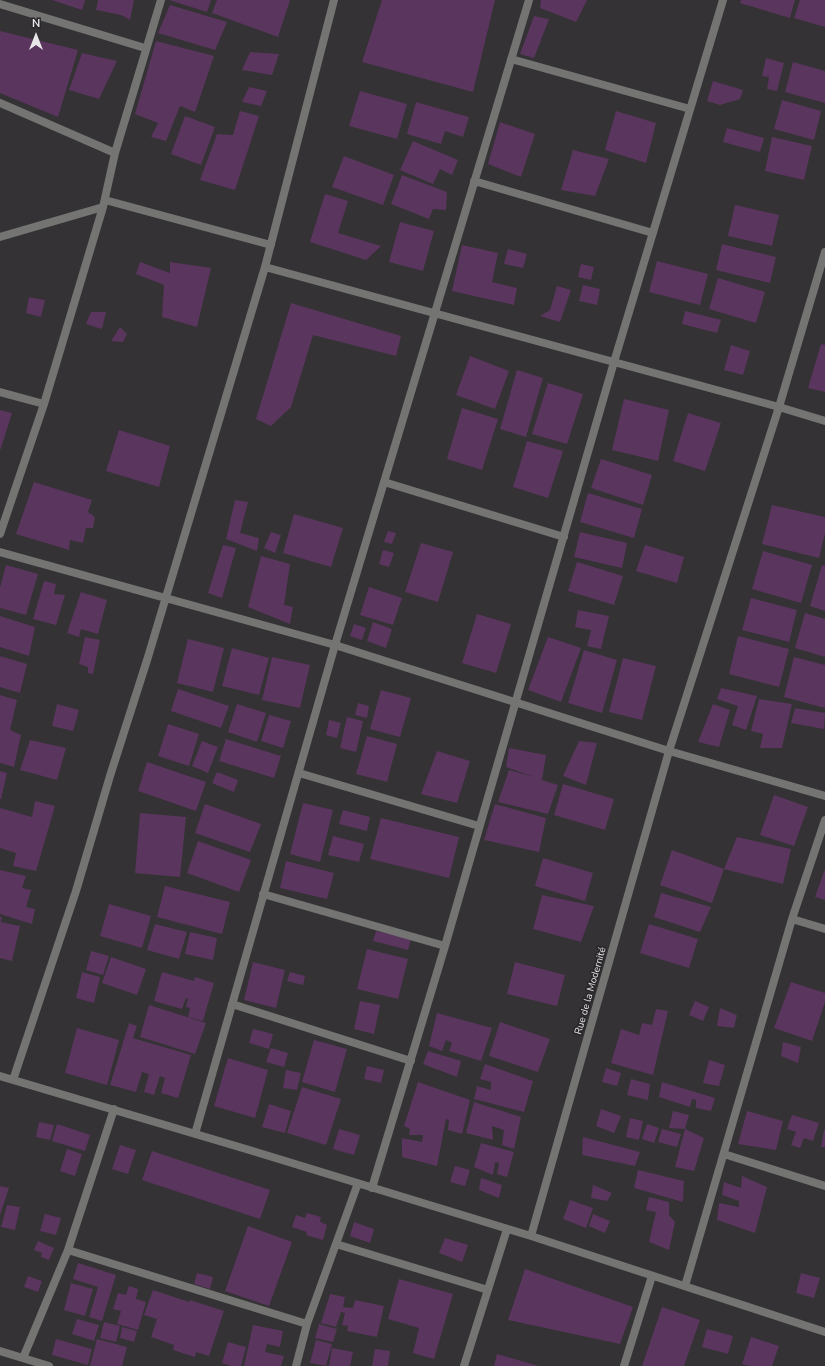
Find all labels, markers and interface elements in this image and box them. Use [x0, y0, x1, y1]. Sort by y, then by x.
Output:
north arrow [16, 16, 56, 56]
text: N [32, 16, 40, 31]
street label: Rue de la Modernité [573, 946, 609, 1036]

